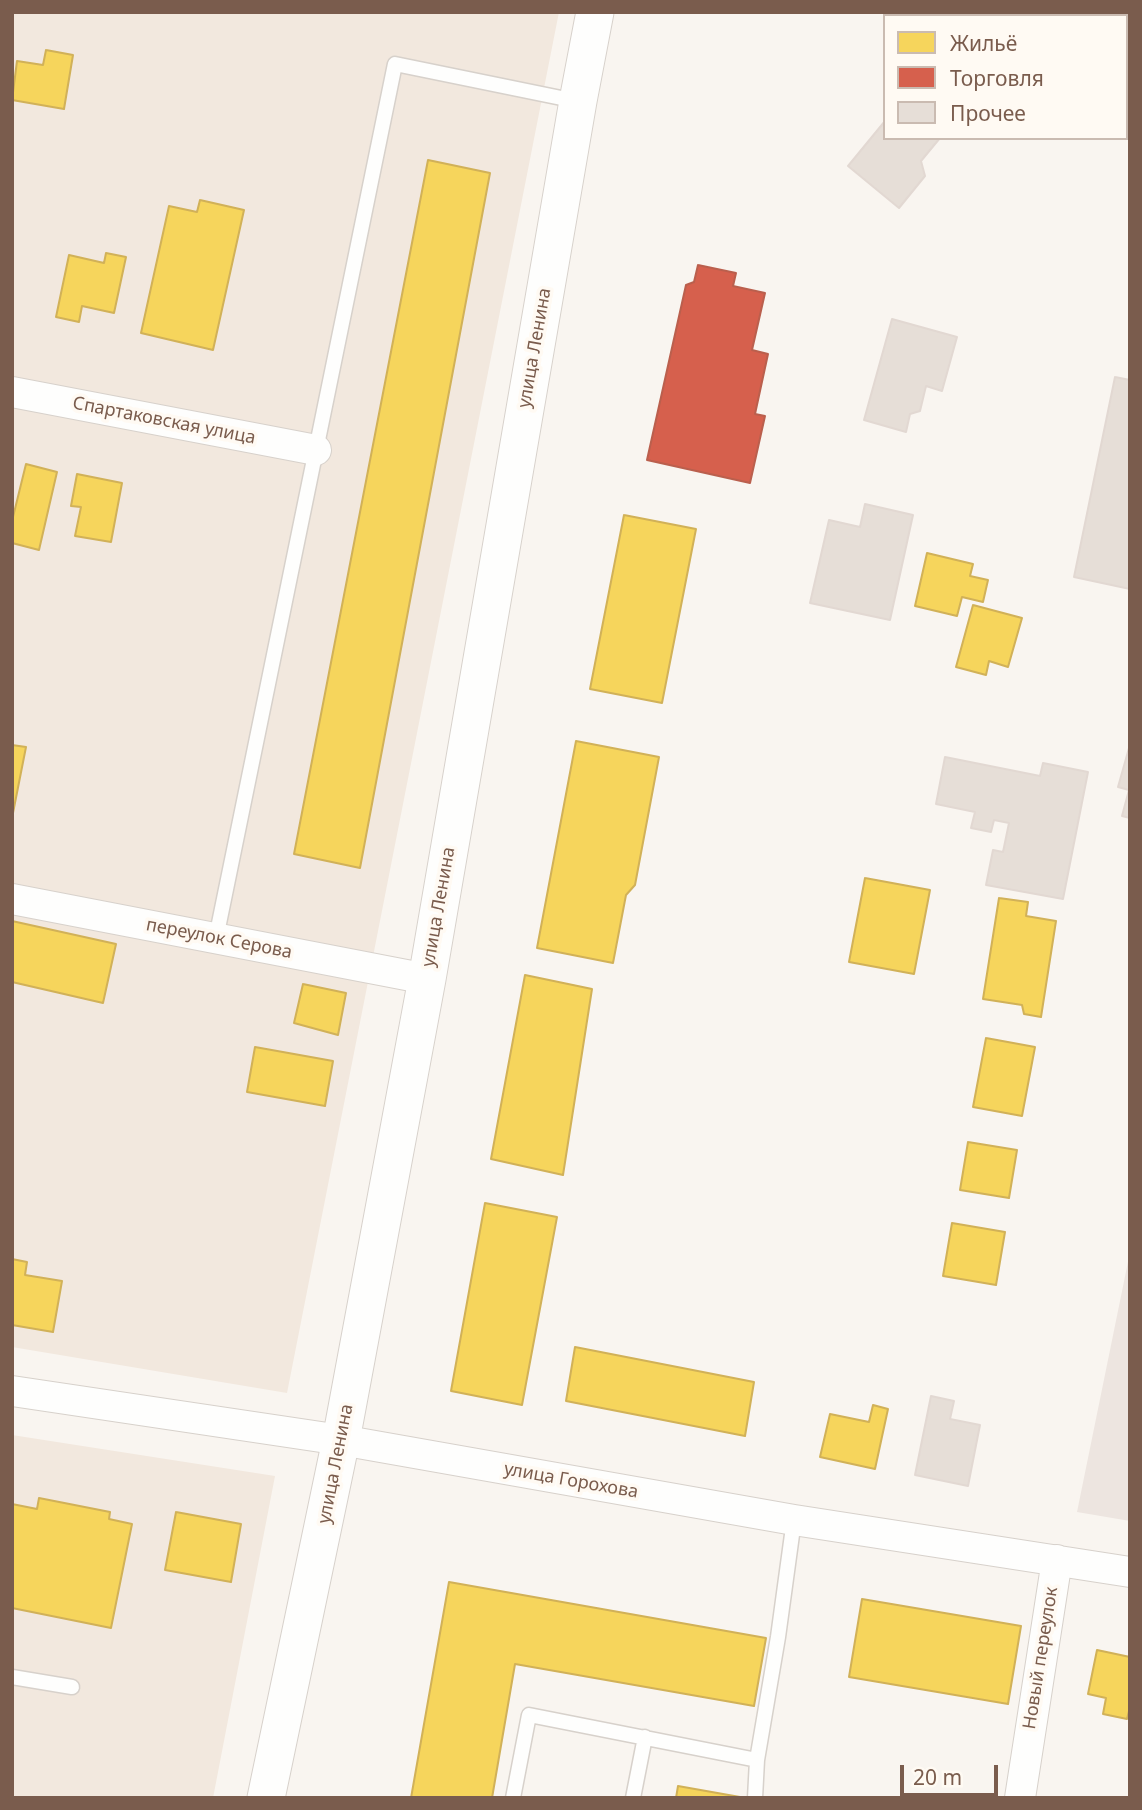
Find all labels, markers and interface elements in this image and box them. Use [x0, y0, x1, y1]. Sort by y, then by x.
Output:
legend [883, 14, 1128, 140]
text: Жильё [950, 29, 1017, 57]
text: Торговля [950, 64, 1044, 92]
text: Прочее [950, 99, 1026, 127]
street label: улица Ленина [514, 286, 556, 410]
street label: Спартаковская улица [71, 393, 257, 449]
street label: улица Ленина [418, 845, 460, 969]
street label: переулок Серова [144, 914, 294, 964]
street label: улица Ленина [314, 1402, 358, 1526]
street label: улица Горохова [502, 1459, 640, 1503]
street label: Новый переулок [1019, 1585, 1063, 1731]
scale bar [904, 1750, 1002, 1794]
text: 20 m [913, 1763, 962, 1791]

